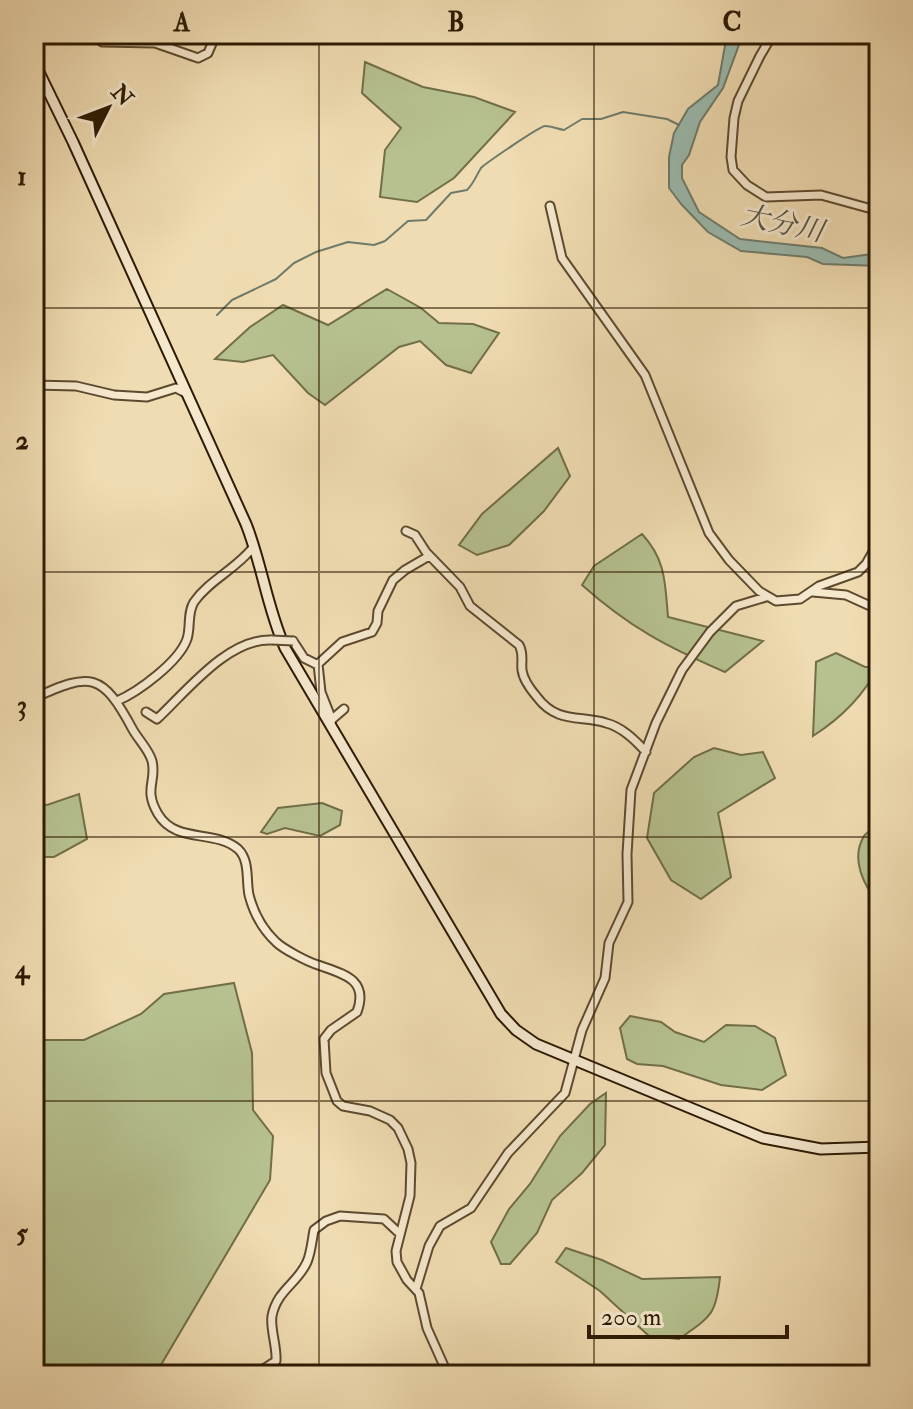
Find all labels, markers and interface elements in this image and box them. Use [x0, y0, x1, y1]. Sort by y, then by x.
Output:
text: A [173, 7, 191, 39]
text: B [447, 7, 465, 39]
text: C [722, 7, 742, 39]
north arrow [68, 68, 148, 148]
text: N [104, 78, 139, 112]
text: 1 [17, 161, 27, 193]
water label: 大分川 [737, 198, 830, 250]
text: 2 [15, 425, 29, 457]
text: 3 [17, 690, 27, 722]
text: 4 [14, 954, 31, 986]
text: 5 [16, 1218, 28, 1250]
scale bar [589, 1289, 787, 1339]
text: 200 m [601, 1302, 662, 1333]

